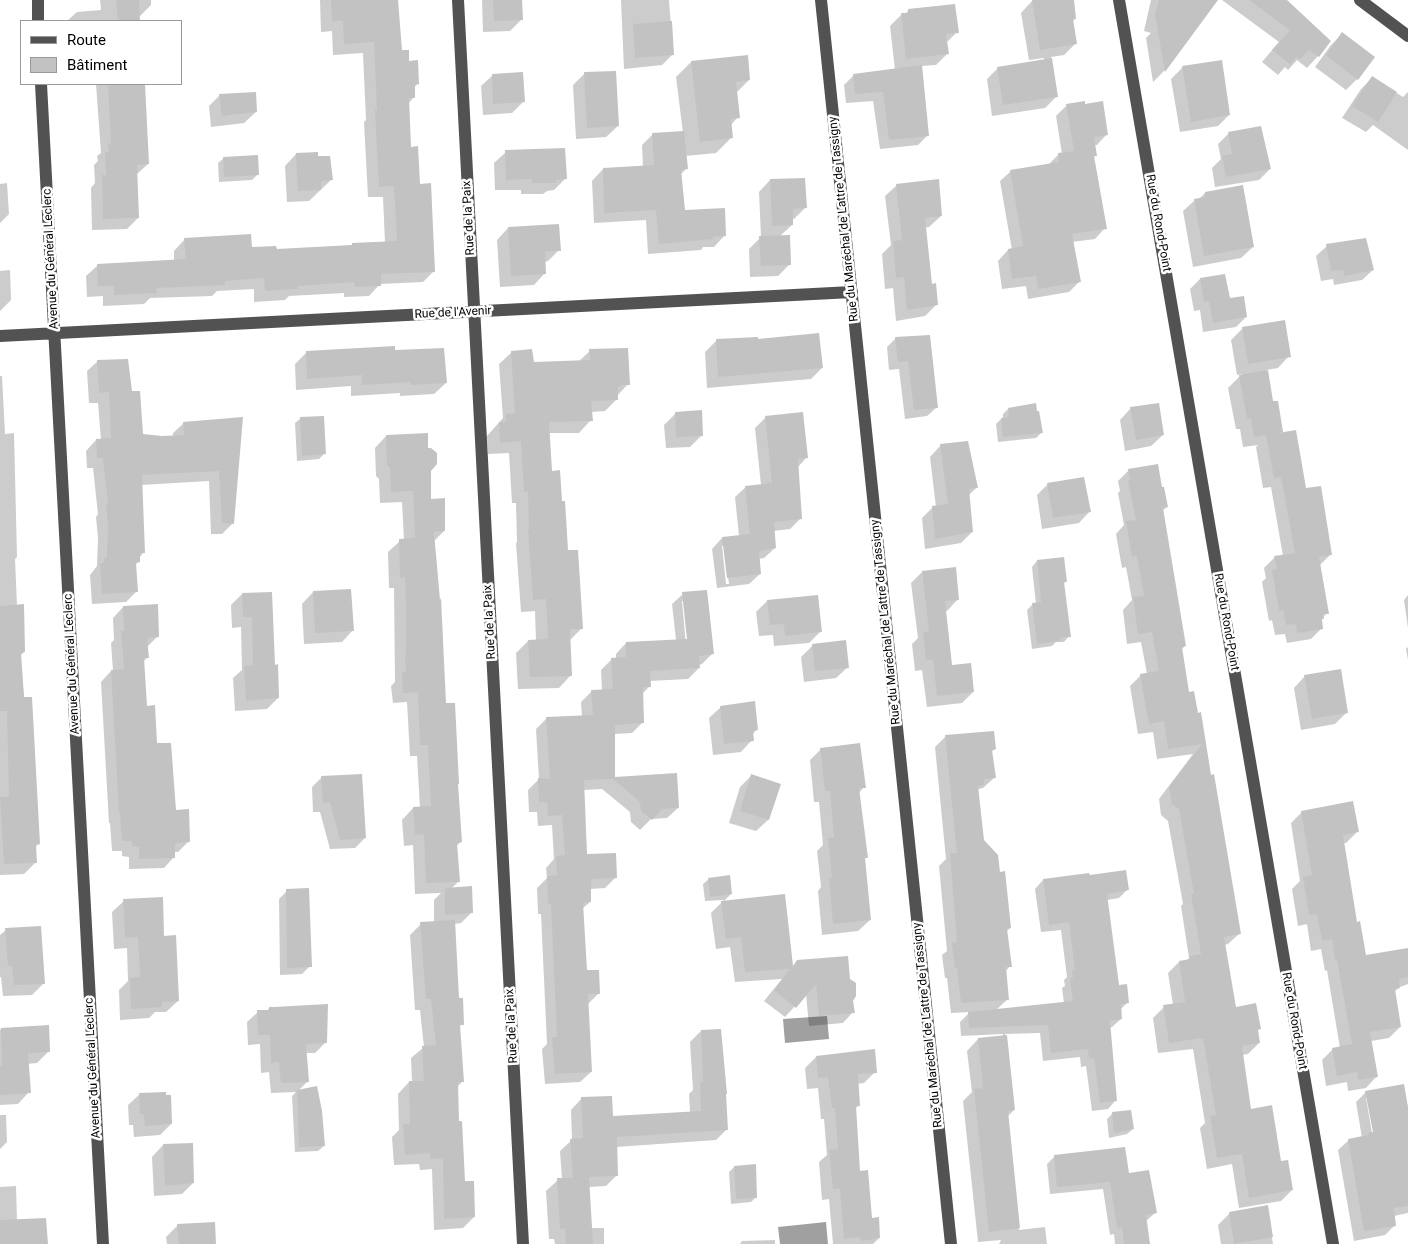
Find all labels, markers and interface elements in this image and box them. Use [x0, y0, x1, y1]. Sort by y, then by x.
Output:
legend [20, 20, 182, 85]
text: Route [67, 31, 106, 49]
text: Bâtiment [67, 56, 127, 74]
street label: Rue du Maréchal de Lattre de Tassigny [826, 116, 862, 322]
street label: Rue du Rond-Point [1142, 173, 1174, 273]
street label: Rue de la Paix [460, 180, 478, 256]
street label: Avenue du Général Leclerc [40, 188, 62, 330]
street label: Rue de l'Avenir [414, 304, 492, 322]
street label: Rue du Maréchal de Lattre de Tassigny [868, 519, 904, 725]
street label: Rue du Rond-Point [1210, 572, 1242, 672]
street label: Rue de la Paix [481, 584, 499, 660]
street label: Avenue du Général Leclerc [61, 593, 83, 735]
street label: Rue du Maréchal de Lattre de Tassigny [910, 922, 946, 1128]
street label: Rue du Rond-Point [1278, 971, 1310, 1071]
street label: Rue de la Paix [503, 988, 521, 1064]
street label: Avenue du Général Leclerc [82, 997, 104, 1139]

